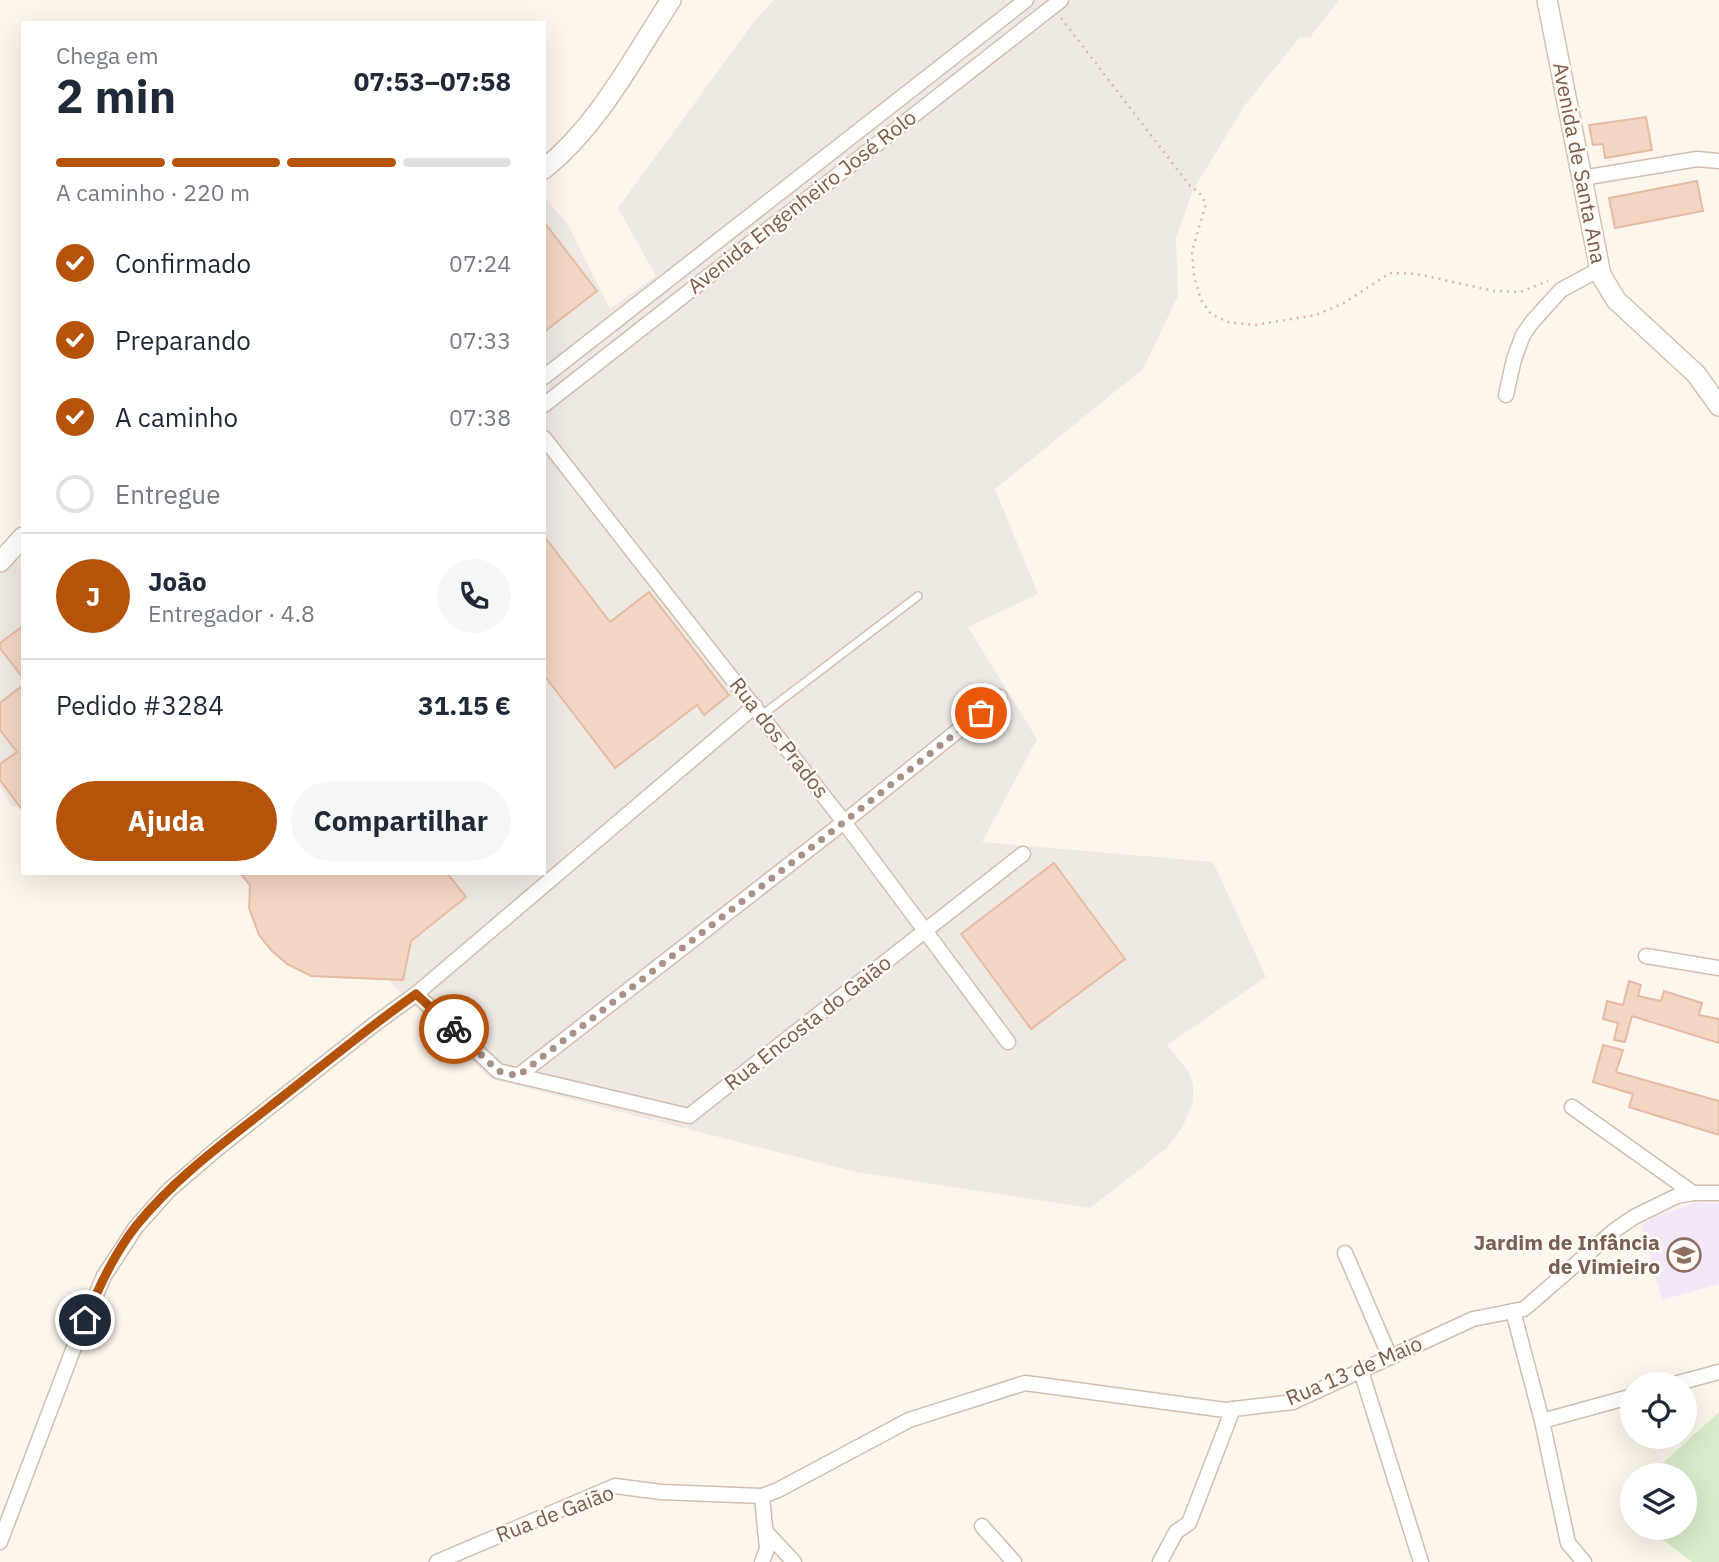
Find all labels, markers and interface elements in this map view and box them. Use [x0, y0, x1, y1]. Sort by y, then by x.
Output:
text: Chega em [56, 40, 158, 70]
street label: Avenida de Santa Ana [1547, 60, 1613, 266]
text: 07:53–07:58 [354, 64, 511, 98]
text: 2 min [56, 66, 176, 126]
street label: Avenida Engenheiro José Rolo [681, 103, 922, 299]
text: A caminho · 220 m [56, 177, 250, 207]
icon: check [56, 244, 94, 282]
text: Confirmado [115, 246, 251, 280]
text: 07:24 [449, 248, 511, 278]
icon: check [56, 321, 94, 359]
text: Preparando [115, 323, 251, 357]
text: 07:33 [449, 325, 511, 355]
icon: check [56, 398, 94, 436]
text: A caminho [115, 400, 238, 434]
text: 07:38 [449, 402, 511, 432]
text: Entregue [115, 477, 220, 511]
button: phone [437, 559, 511, 633]
text: João [148, 564, 207, 598]
text: J [86, 579, 100, 613]
text: Entregador · 4.8 [148, 598, 315, 628]
street label: Rua dos Prados [724, 671, 836, 804]
pin [951, 683, 1011, 743]
text: Pedido #3284 [56, 688, 224, 722]
text: 31.15 € [418, 688, 511, 722]
icon: bag [962, 694, 1000, 732]
button: Ajuda [56, 781, 277, 861]
button: Compartilhar [291, 781, 511, 861]
street label: Rua Encosta do Gaião [718, 948, 897, 1096]
courier [419, 994, 489, 1064]
icon: bike [435, 1010, 473, 1048]
place label: Jardim de Infância de Vimieiro [1473, 1228, 1660, 1280]
school or university icon: Jardim de Infância de Vimieiro [1665, 1236, 1703, 1274]
pin [55, 1290, 115, 1350]
icon: home [66, 1301, 104, 1339]
street label: Rua 13 de Maio [1281, 1329, 1426, 1411]
map controls [1620, 1372, 1697, 1540]
button: locate [1620, 1372, 1697, 1449]
button: layers [1620, 1463, 1697, 1540]
street label: Rua de Gaião [492, 1478, 618, 1548]

